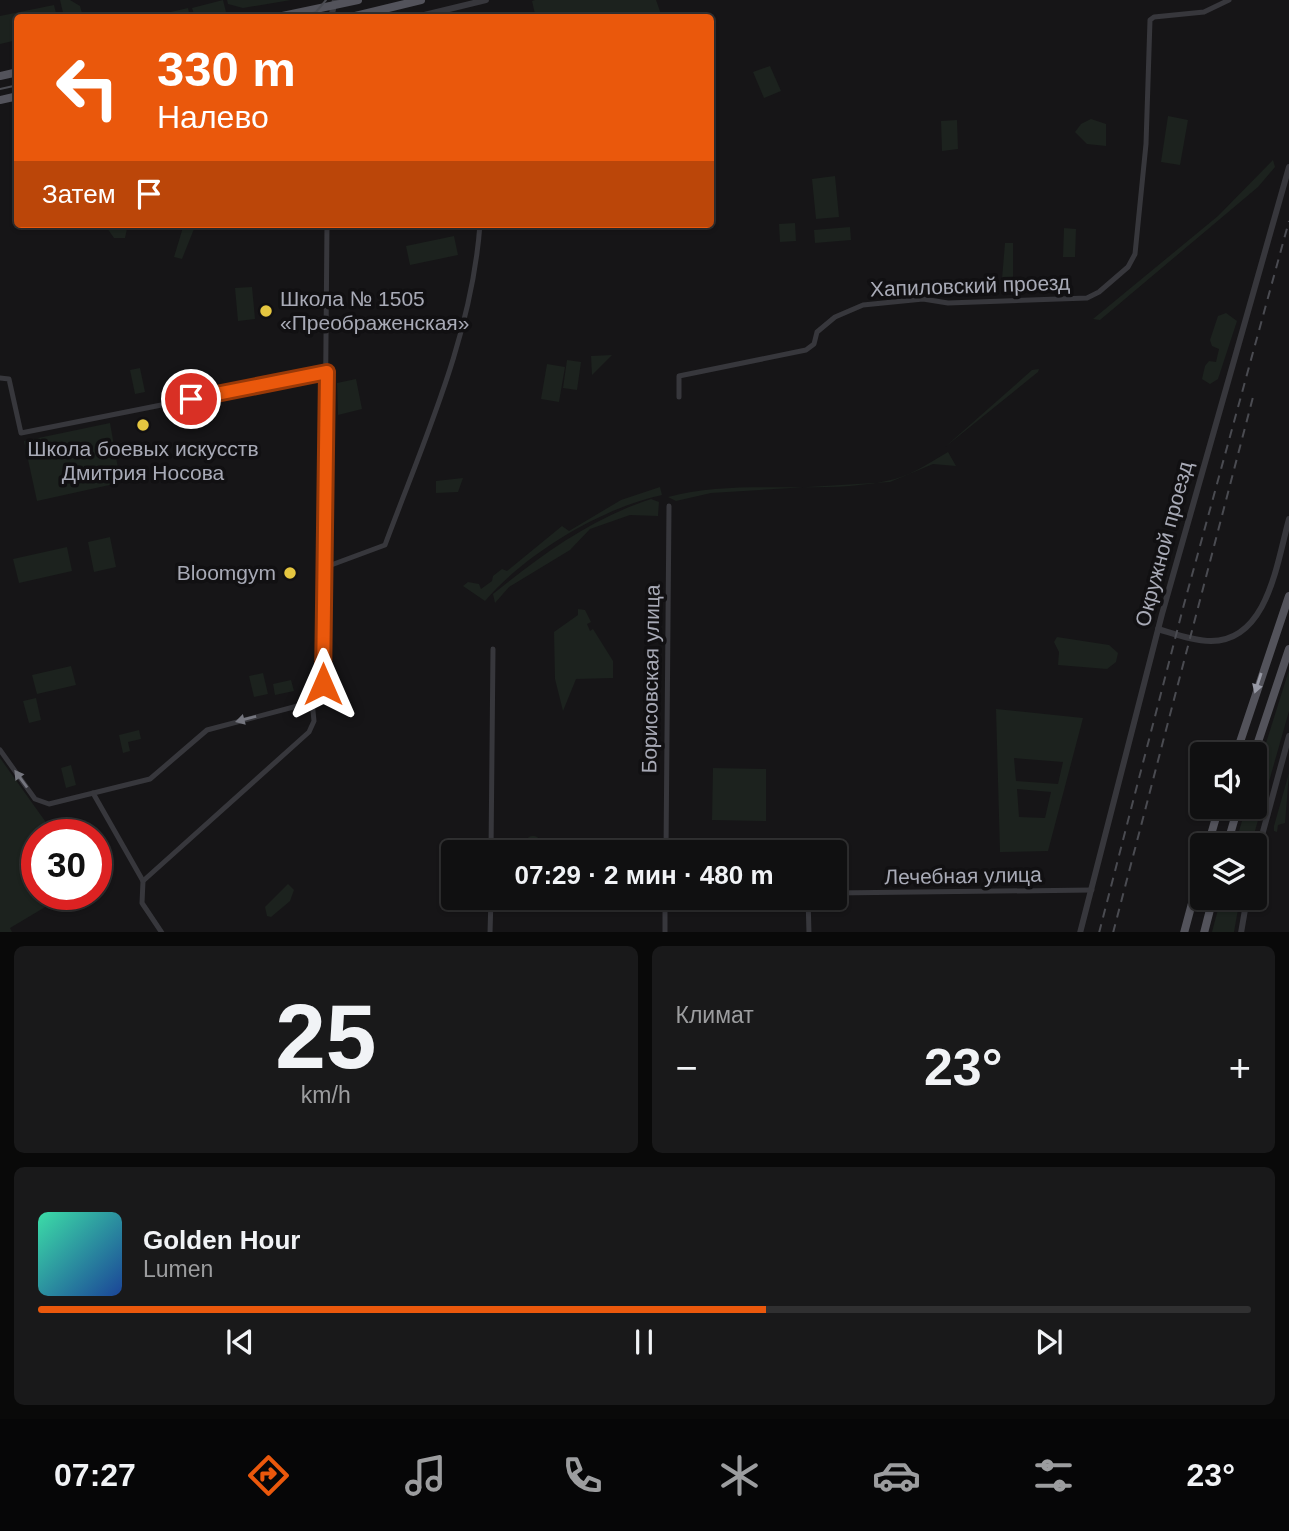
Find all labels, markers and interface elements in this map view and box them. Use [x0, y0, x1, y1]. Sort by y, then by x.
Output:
icon: left [42, 42, 133, 133]
text: 330 m [157, 42, 296, 96]
text: Налево [157, 99, 269, 135]
icon: arrive [130, 175, 168, 213]
text: Затем [42, 179, 116, 209]
street label: Хапиловский проезд [870, 271, 1070, 300]
place label: Школа № 1505 «Преображенская» [280, 287, 469, 334]
marker: Школа № 1505 «Преображенская» [258, 303, 274, 319]
pin [161, 369, 221, 429]
icon: arrive [172, 380, 210, 418]
marker: Школа боевых искусств Дмитрия Носова [135, 417, 151, 433]
place label: Школа боевых искусств Дмитрия Носова [27, 437, 259, 484]
street label: Окружной проезд [1130, 459, 1197, 629]
place label: Bloomgym [177, 561, 276, 584]
marker: Bloomgym [282, 565, 298, 581]
street label: Борисовская улица [637, 584, 664, 774]
position arrow [286, 647, 360, 721]
one-way arrow [1253, 673, 1263, 694]
one-way arrow [235, 714, 257, 725]
map controls [1190, 742, 1267, 910]
button: sound [1190, 742, 1267, 819]
one-way arrow [14, 770, 28, 788]
speed limit sign: 30 [21, 819, 112, 910]
button: layers [1190, 833, 1267, 910]
text: 07:29 · 2 мин · 480 m [514, 860, 774, 890]
street label: Лечебная улица [884, 863, 1042, 888]
text: 25 [275, 986, 376, 1087]
text: Климат [676, 1002, 754, 1028]
text: 23° [924, 1038, 1003, 1096]
text: − [676, 1047, 698, 1089]
text: + [1229, 1047, 1251, 1089]
text: km/h [301, 1082, 351, 1108]
text: Golden Hour [143, 1225, 300, 1255]
text: Lumen [143, 1256, 213, 1282]
icon: previous [221, 1323, 259, 1361]
icon: pause [625, 1323, 663, 1361]
icon: next [1030, 1323, 1068, 1361]
icon: directions [244, 1451, 293, 1500]
icon: music [401, 1451, 450, 1500]
icon: phone [558, 1451, 607, 1500]
icon: climate [715, 1451, 764, 1500]
icon: car [872, 1451, 921, 1500]
icon: filters [1029, 1451, 1078, 1500]
text: 07:27 [54, 1457, 136, 1493]
text: 23° [1187, 1457, 1235, 1493]

